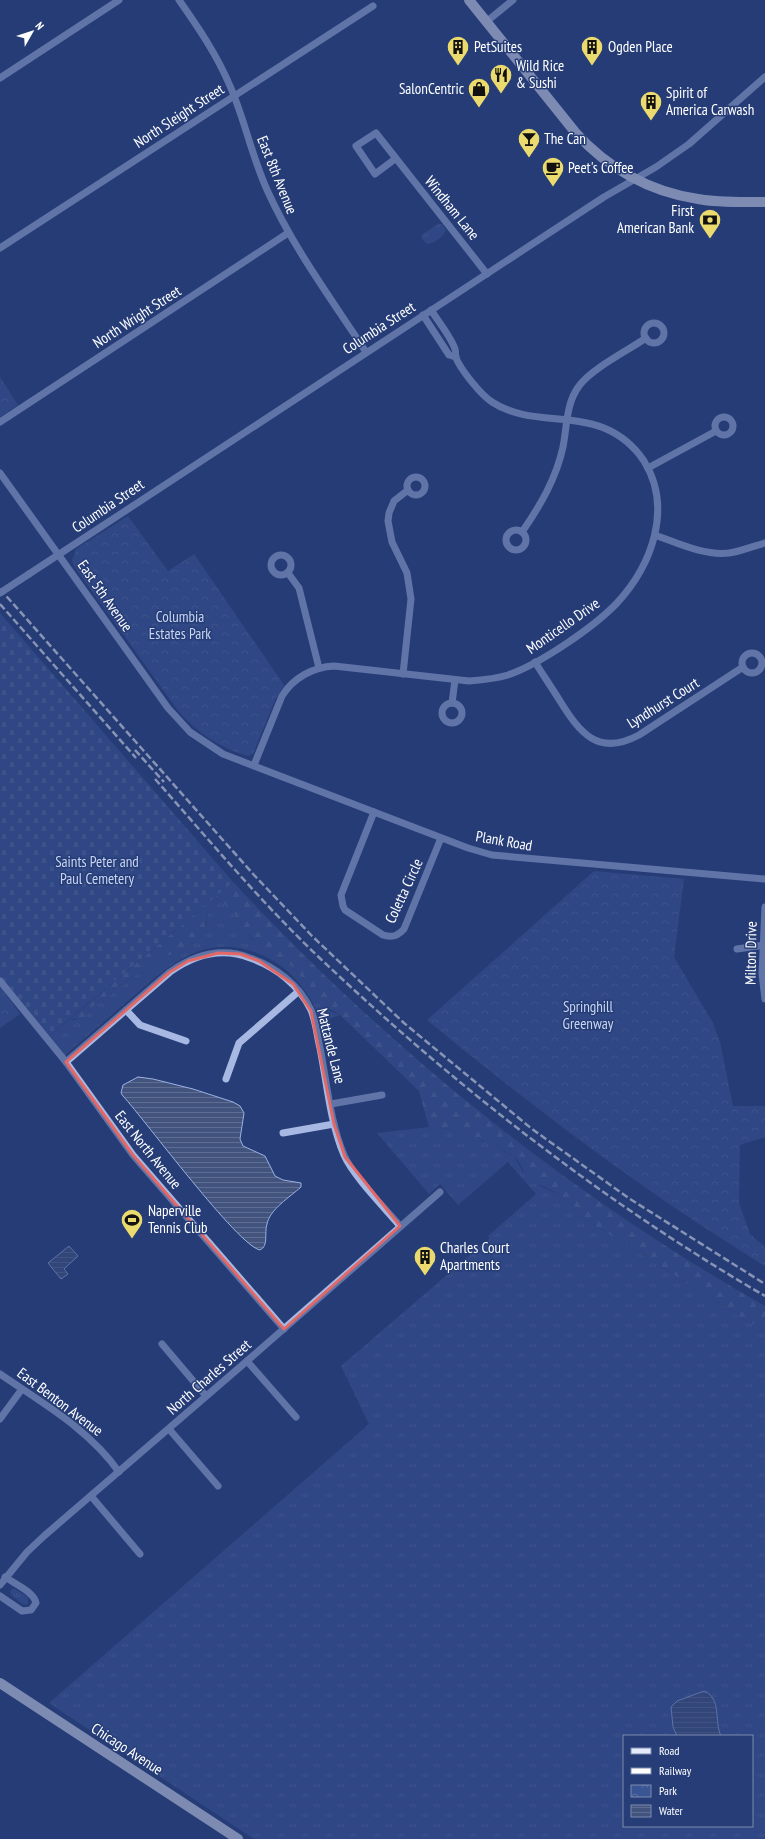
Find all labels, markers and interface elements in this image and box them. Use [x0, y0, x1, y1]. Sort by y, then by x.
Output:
north arrow [12, 12, 52, 52]
text: N [32, 19, 47, 32]
building icon: PetSuites [445, 34, 471, 67]
building icon: Ogden Place [579, 34, 605, 67]
place label: PetSuites [474, 37, 522, 56]
place label: Ogden Place [608, 37, 673, 56]
place label: Wild Rice & Sushi [516, 56, 564, 92]
restaurant icon: Wild Rice & Sushi [488, 62, 514, 95]
shop icon: SalonCentric [466, 76, 492, 109]
street label: North Sleight Street [130, 79, 227, 152]
place label: SalonCentric [399, 79, 465, 98]
place label: Spirit of America Carwash [666, 83, 754, 119]
building icon: Spirit of America Carwash [638, 89, 664, 122]
bar icon: The Can [516, 126, 542, 159]
place label: The Can [544, 129, 586, 148]
street label: East 8th Avenue [253, 133, 302, 217]
cafe icon: Peet's Coffee [540, 155, 566, 188]
place label: Peet's Coffee [568, 158, 634, 177]
street label: Windham Lane [421, 172, 484, 243]
place label: First American Bank [617, 201, 694, 237]
bank icon: First American Bank [697, 207, 723, 240]
street label: North Wright Street [89, 281, 184, 352]
street label: Columbia Street [339, 297, 419, 358]
street label: Columbia Street [68, 475, 147, 537]
street label: East 5th Avenue [74, 556, 137, 635]
street label: Monticello Drive [522, 593, 603, 658]
park label: Columbia Estates Park [149, 607, 211, 643]
street label: Lyndhurst Court [623, 673, 702, 732]
street label: Plank Road [474, 826, 534, 855]
park label: Saints Peter and Paul Cemetery [55, 852, 139, 888]
street label: Coletta Circle [380, 855, 427, 926]
street label: Milton Drive [740, 921, 761, 985]
park label: Springhill Greenway [563, 997, 614, 1033]
street label: Mattande Lane [313, 1006, 350, 1086]
street label: East North Avenue [111, 1107, 186, 1193]
place label: Naperville Tennis Club [148, 1201, 207, 1237]
sports icon: Naperville Tennis Club [119, 1207, 145, 1240]
place label: Charles Court Apartments [440, 1238, 510, 1274]
building icon: Charles Court Apartments [412, 1244, 438, 1277]
street label: North Charles Street [163, 1335, 255, 1418]
street label: East Benton Avenue [14, 1363, 107, 1440]
street label: Chicago Avenue [88, 1718, 167, 1779]
legend [623, 1735, 753, 1827]
text: Road [659, 1743, 679, 1758]
text: Railway [659, 1763, 692, 1778]
text: Park [659, 1783, 677, 1798]
text: Water [659, 1803, 684, 1818]

